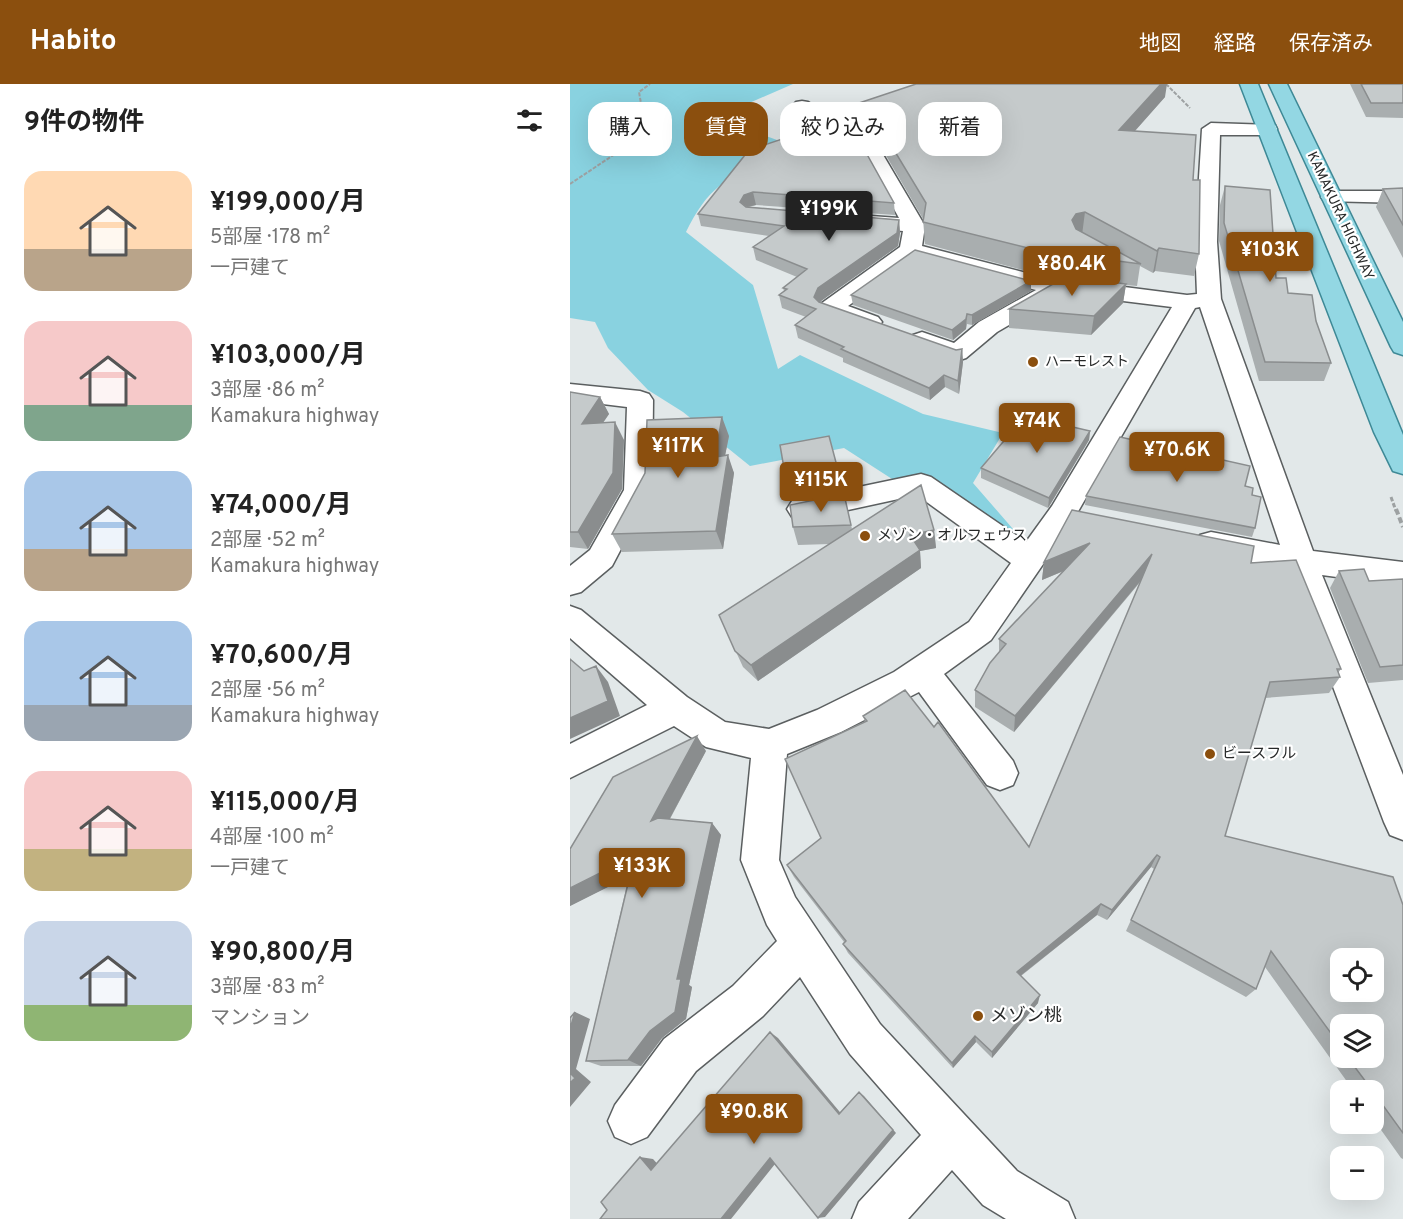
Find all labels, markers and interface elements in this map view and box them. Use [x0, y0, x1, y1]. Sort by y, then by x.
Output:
text: Habito [30, 24, 117, 60]
text: 地図 [1139, 31, 1181, 58]
text: 経路 [1214, 31, 1256, 58]
text: 保存済み [1289, 31, 1373, 58]
chip: 購入 [588, 102, 672, 156]
chip: 賃貸 [684, 102, 768, 156]
chip: 絞り込み [780, 102, 906, 156]
chip: 新着 [918, 102, 1002, 156]
icon: filters [513, 104, 546, 137]
text: 9件の物件 [24, 107, 144, 140]
street label: KAMAKURA HIGHWAY [1303, 149, 1377, 283]
text: ¥199,000/月 [210, 187, 366, 220]
pin: ¥199K [787, 191, 871, 242]
icon: home [72, 195, 144, 267]
text: ¥199K [800, 197, 858, 223]
text: 5部屋 · 178 m² [210, 225, 330, 251]
pin: ¥103K [1228, 232, 1312, 283]
text: ¥103K [1240, 238, 1300, 264]
pin: ¥80.4K [1023, 246, 1121, 297]
text: ¥80.4K [1037, 252, 1107, 278]
text: 一戸建て [210, 256, 290, 282]
text: ¥103,000/月 [210, 340, 366, 373]
icon: home [72, 345, 144, 417]
place label: ハーモレスト [1045, 354, 1129, 371]
marker: ハーモレスト [1026, 355, 1040, 369]
text: 3部屋 · 86 m² [210, 378, 324, 404]
pin: ¥74K [1001, 403, 1073, 454]
text: Kamakura highway [210, 404, 379, 430]
text: ¥74K [1013, 409, 1061, 435]
pin: ¥117K [636, 428, 720, 479]
pin: ¥70.6K [1128, 432, 1226, 483]
text: ¥117K [652, 434, 704, 460]
text: ¥70.6K [1143, 438, 1211, 464]
pin: ¥115K [779, 462, 863, 513]
text: ¥115K [794, 468, 848, 494]
text: ¥74,000/月 [210, 490, 352, 523]
icon: home [72, 495, 144, 567]
place label: メゾン・オルフェウス [877, 527, 1027, 546]
text: 2部屋 · 52 m² [210, 528, 325, 554]
marker: メゾン・オルフェウス [858, 529, 872, 543]
text: Kamakura highway [210, 554, 379, 580]
text: ¥70,600/月 [210, 640, 353, 673]
icon: home [72, 645, 144, 717]
text: 2部屋 · 56 m² [210, 678, 325, 704]
text: Kamakura highway [210, 704, 379, 730]
place label: ビースフル [1222, 745, 1296, 764]
marker: ビースフル [1203, 747, 1217, 761]
text: ¥115,000/月 [210, 787, 360, 820]
icon: home [72, 795, 144, 867]
text: 4部屋 · 100 m² [210, 825, 334, 851]
pin: ¥133K [600, 848, 684, 899]
text: ¥133K [613, 854, 671, 880]
text: 一戸建て [210, 856, 290, 882]
text: ¥90,800/月 [210, 937, 355, 970]
icon: home [72, 945, 144, 1017]
map controls [1330, 948, 1384, 1200]
button: locate [1330, 948, 1384, 1002]
text: 3部屋 · 83 m² [210, 975, 325, 1001]
place label: メゾン桃 [990, 1005, 1062, 1028]
text: マンション [210, 1006, 310, 1032]
marker: メゾン桃 [971, 1009, 985, 1023]
button: layers [1330, 1014, 1384, 1068]
button: + [1330, 1080, 1384, 1134]
pin: ¥90.8K [705, 1094, 803, 1145]
text: ¥90.8K [719, 1100, 789, 1126]
button: − [1330, 1146, 1384, 1200]

